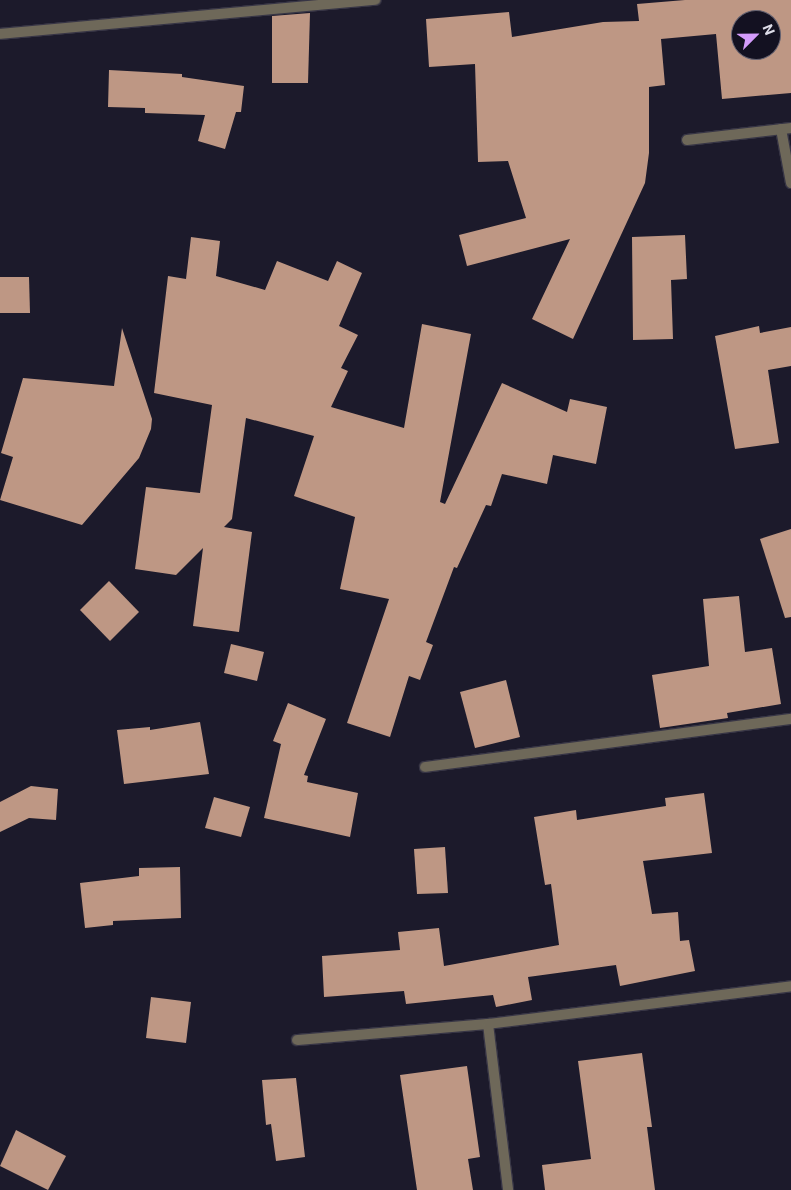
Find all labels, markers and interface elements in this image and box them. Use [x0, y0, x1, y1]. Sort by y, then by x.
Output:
north arrow [731, 10, 781, 60]
text: N [760, 22, 778, 37]

